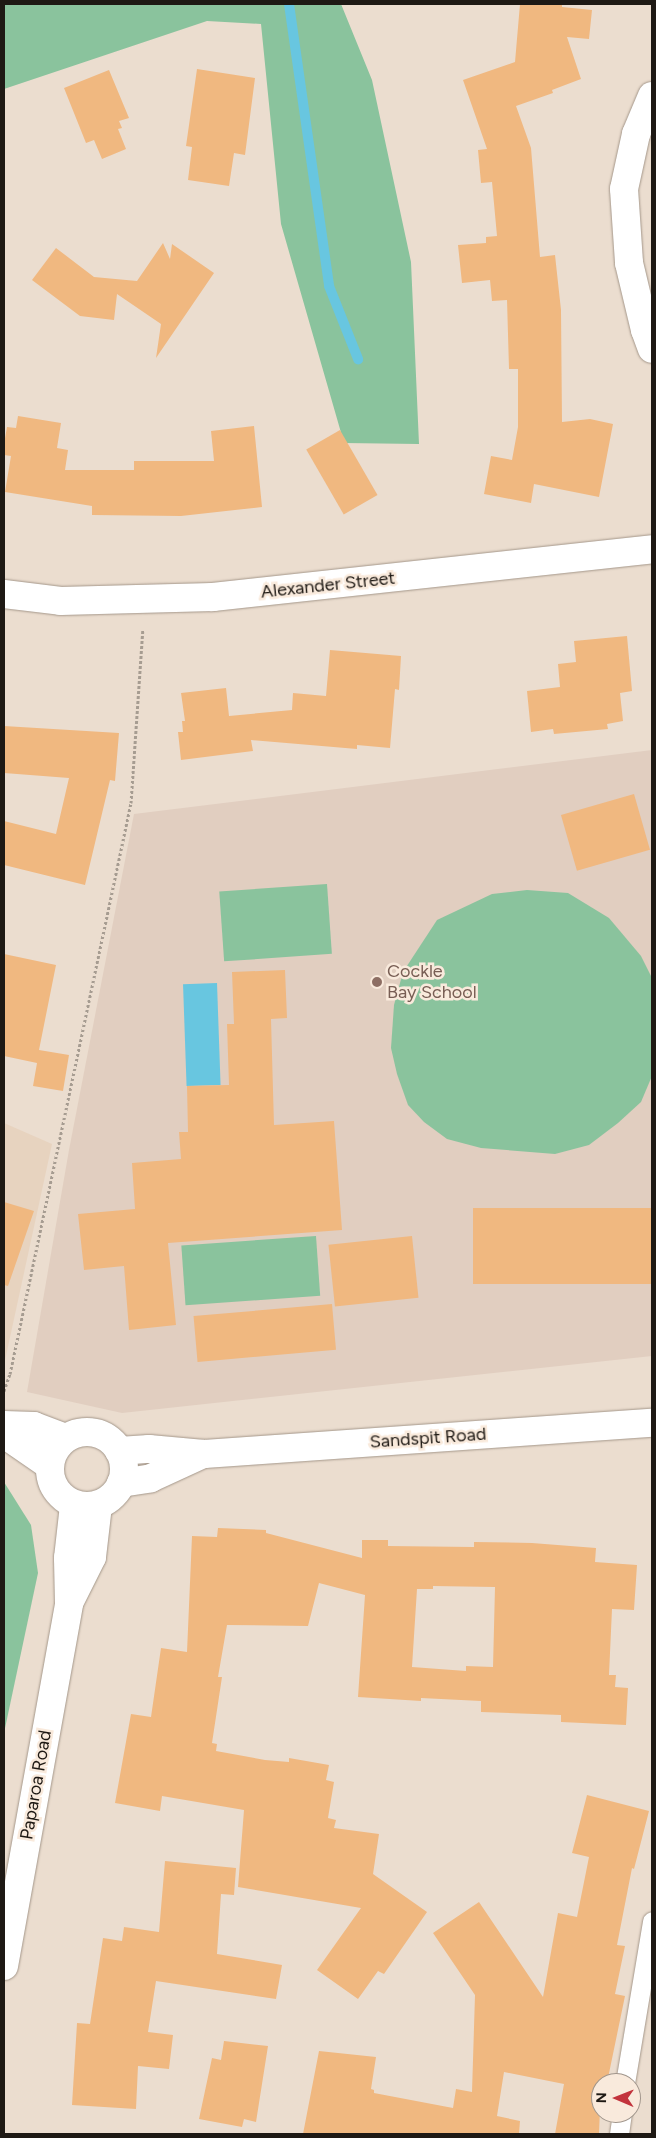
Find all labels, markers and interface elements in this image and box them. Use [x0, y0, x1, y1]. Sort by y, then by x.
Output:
street label: Alexander Street [260, 567, 396, 603]
place label: Cockle Bay School [387, 961, 477, 1004]
marker: Cockle Bay School [371, 976, 383, 988]
street label: Sandspit Road [369, 1423, 487, 1453]
street label: Paparoa Road [16, 1729, 56, 1841]
north arrow [591, 2073, 641, 2123]
text: N [593, 2092, 610, 2103]

